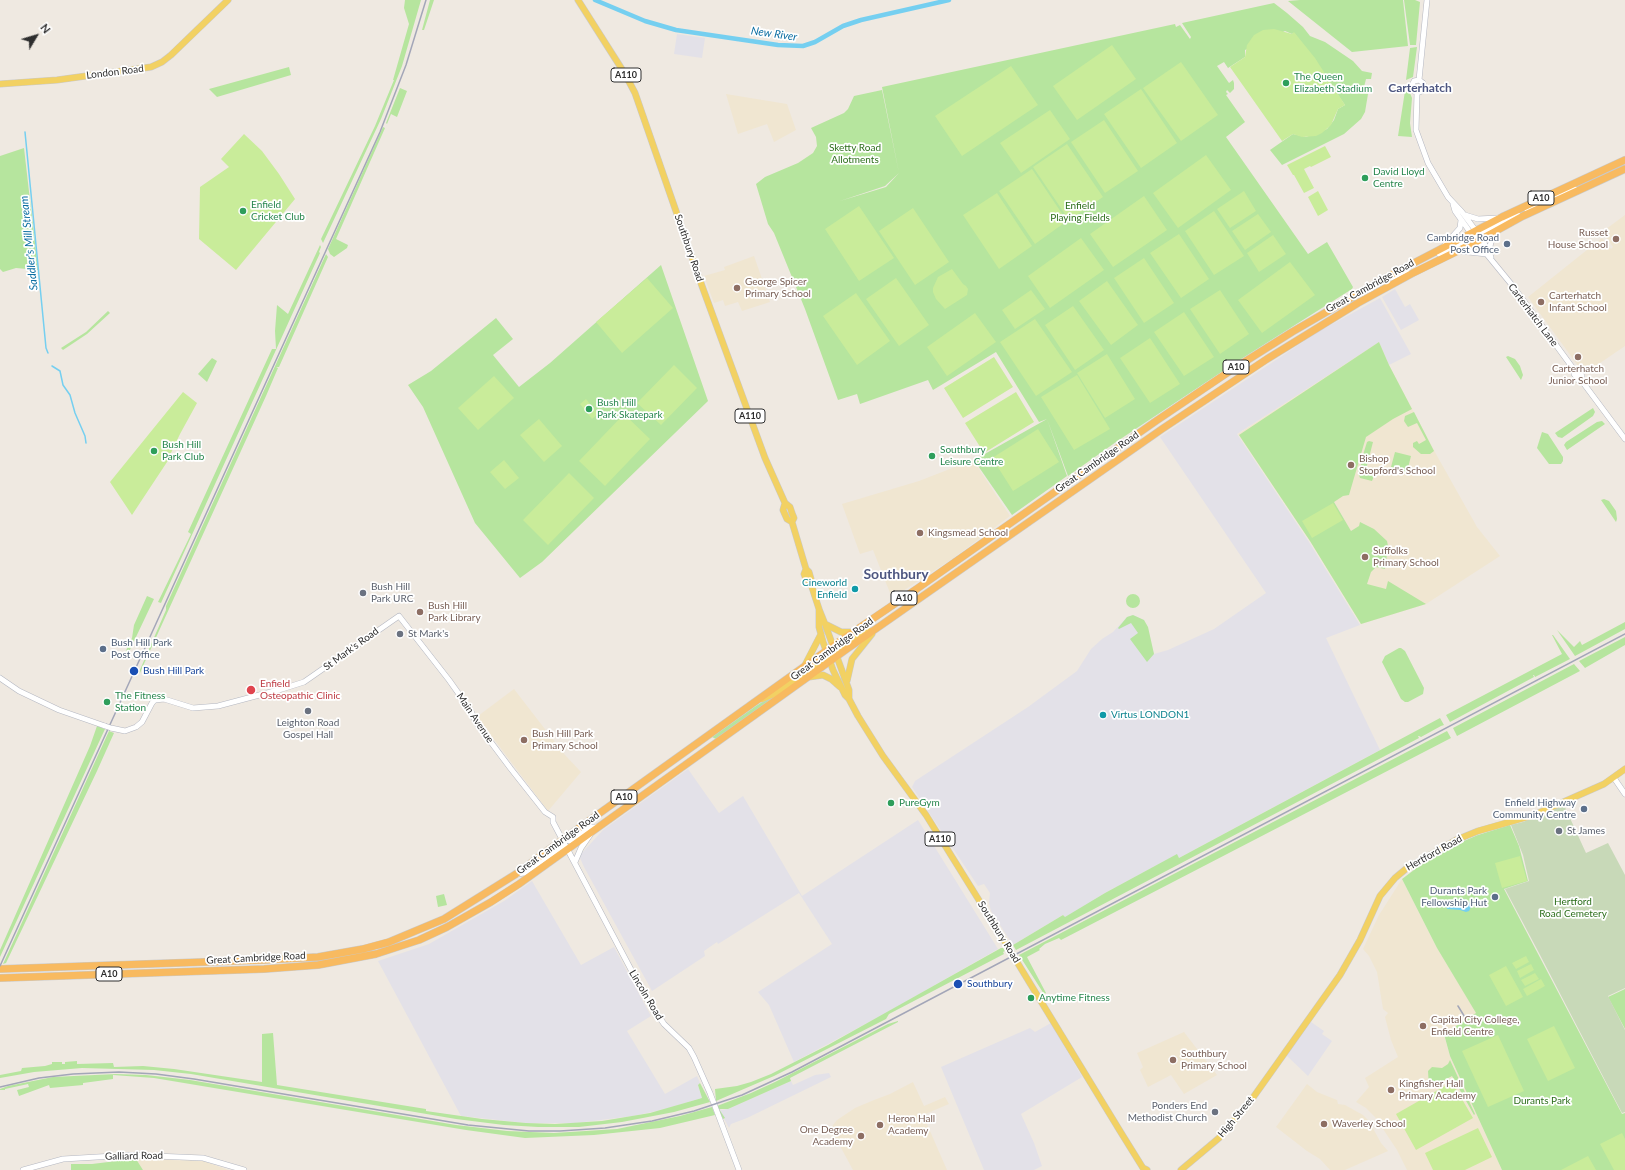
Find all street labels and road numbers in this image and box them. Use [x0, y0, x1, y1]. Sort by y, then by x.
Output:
street label: London Road [86, 63, 144, 81]
road number: A110 [611, 68, 641, 82]
road number: A10 [1528, 191, 1554, 205]
street label: Southbury Road [672, 213, 706, 283]
street label: Great Cambridge Road [1324, 257, 1416, 315]
street label: Carterhatch Lane [1505, 281, 1561, 349]
road number: A10 [1223, 360, 1249, 374]
road number: A110 [735, 409, 765, 423]
street label: Great Cambridge Road [1053, 429, 1141, 495]
road number: A10 [891, 591, 917, 605]
street label: Great Cambridge Road [788, 615, 876, 683]
street label: St Mark's Road [321, 625, 381, 673]
street label: Main Avenue [454, 691, 496, 745]
road number: A10 [611, 790, 637, 804]
street label: Great Cambridge Road [514, 809, 602, 877]
road number: A110 [925, 832, 955, 846]
street label: Hertford Road [1404, 833, 1464, 873]
street label: Southbury Road [975, 899, 1023, 965]
street label: Great Cambridge Road [206, 949, 306, 967]
road number: A10 [96, 967, 122, 981]
street label: Lincoln Road [626, 968, 666, 1022]
street label: High Street [1215, 1094, 1257, 1140]
street label: Galliard Road [105, 1149, 163, 1163]

